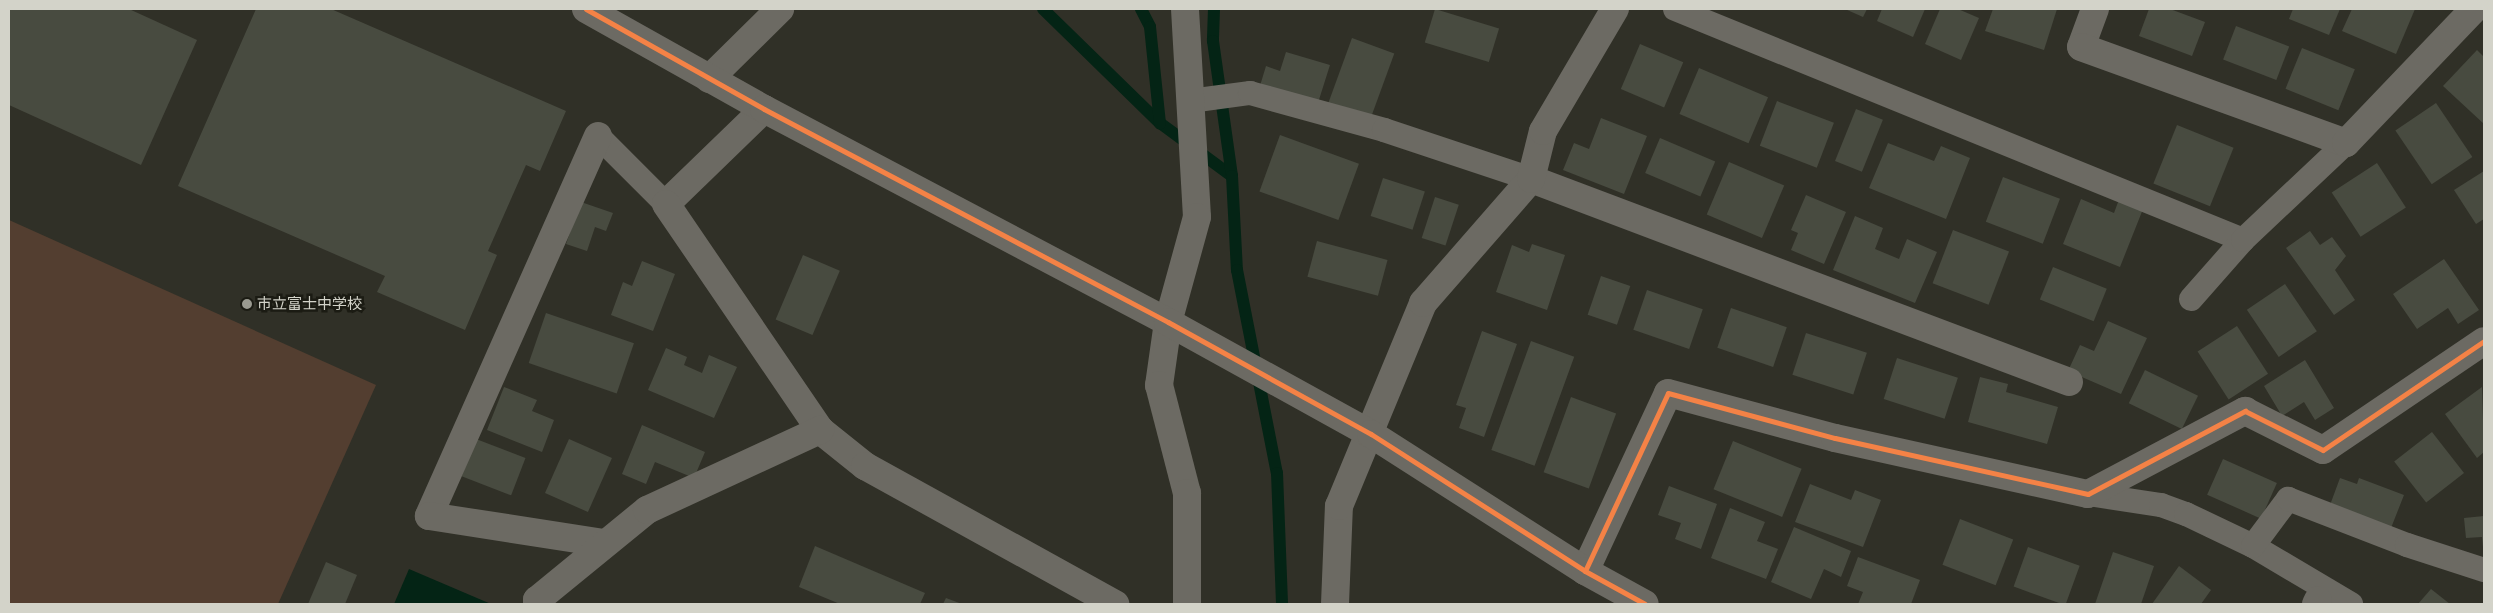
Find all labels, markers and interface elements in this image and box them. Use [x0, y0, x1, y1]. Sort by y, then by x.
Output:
place label: 市立富士中学校 [257, 295, 362, 313]
marker: 市立富士中学校 [241, 298, 253, 310]

